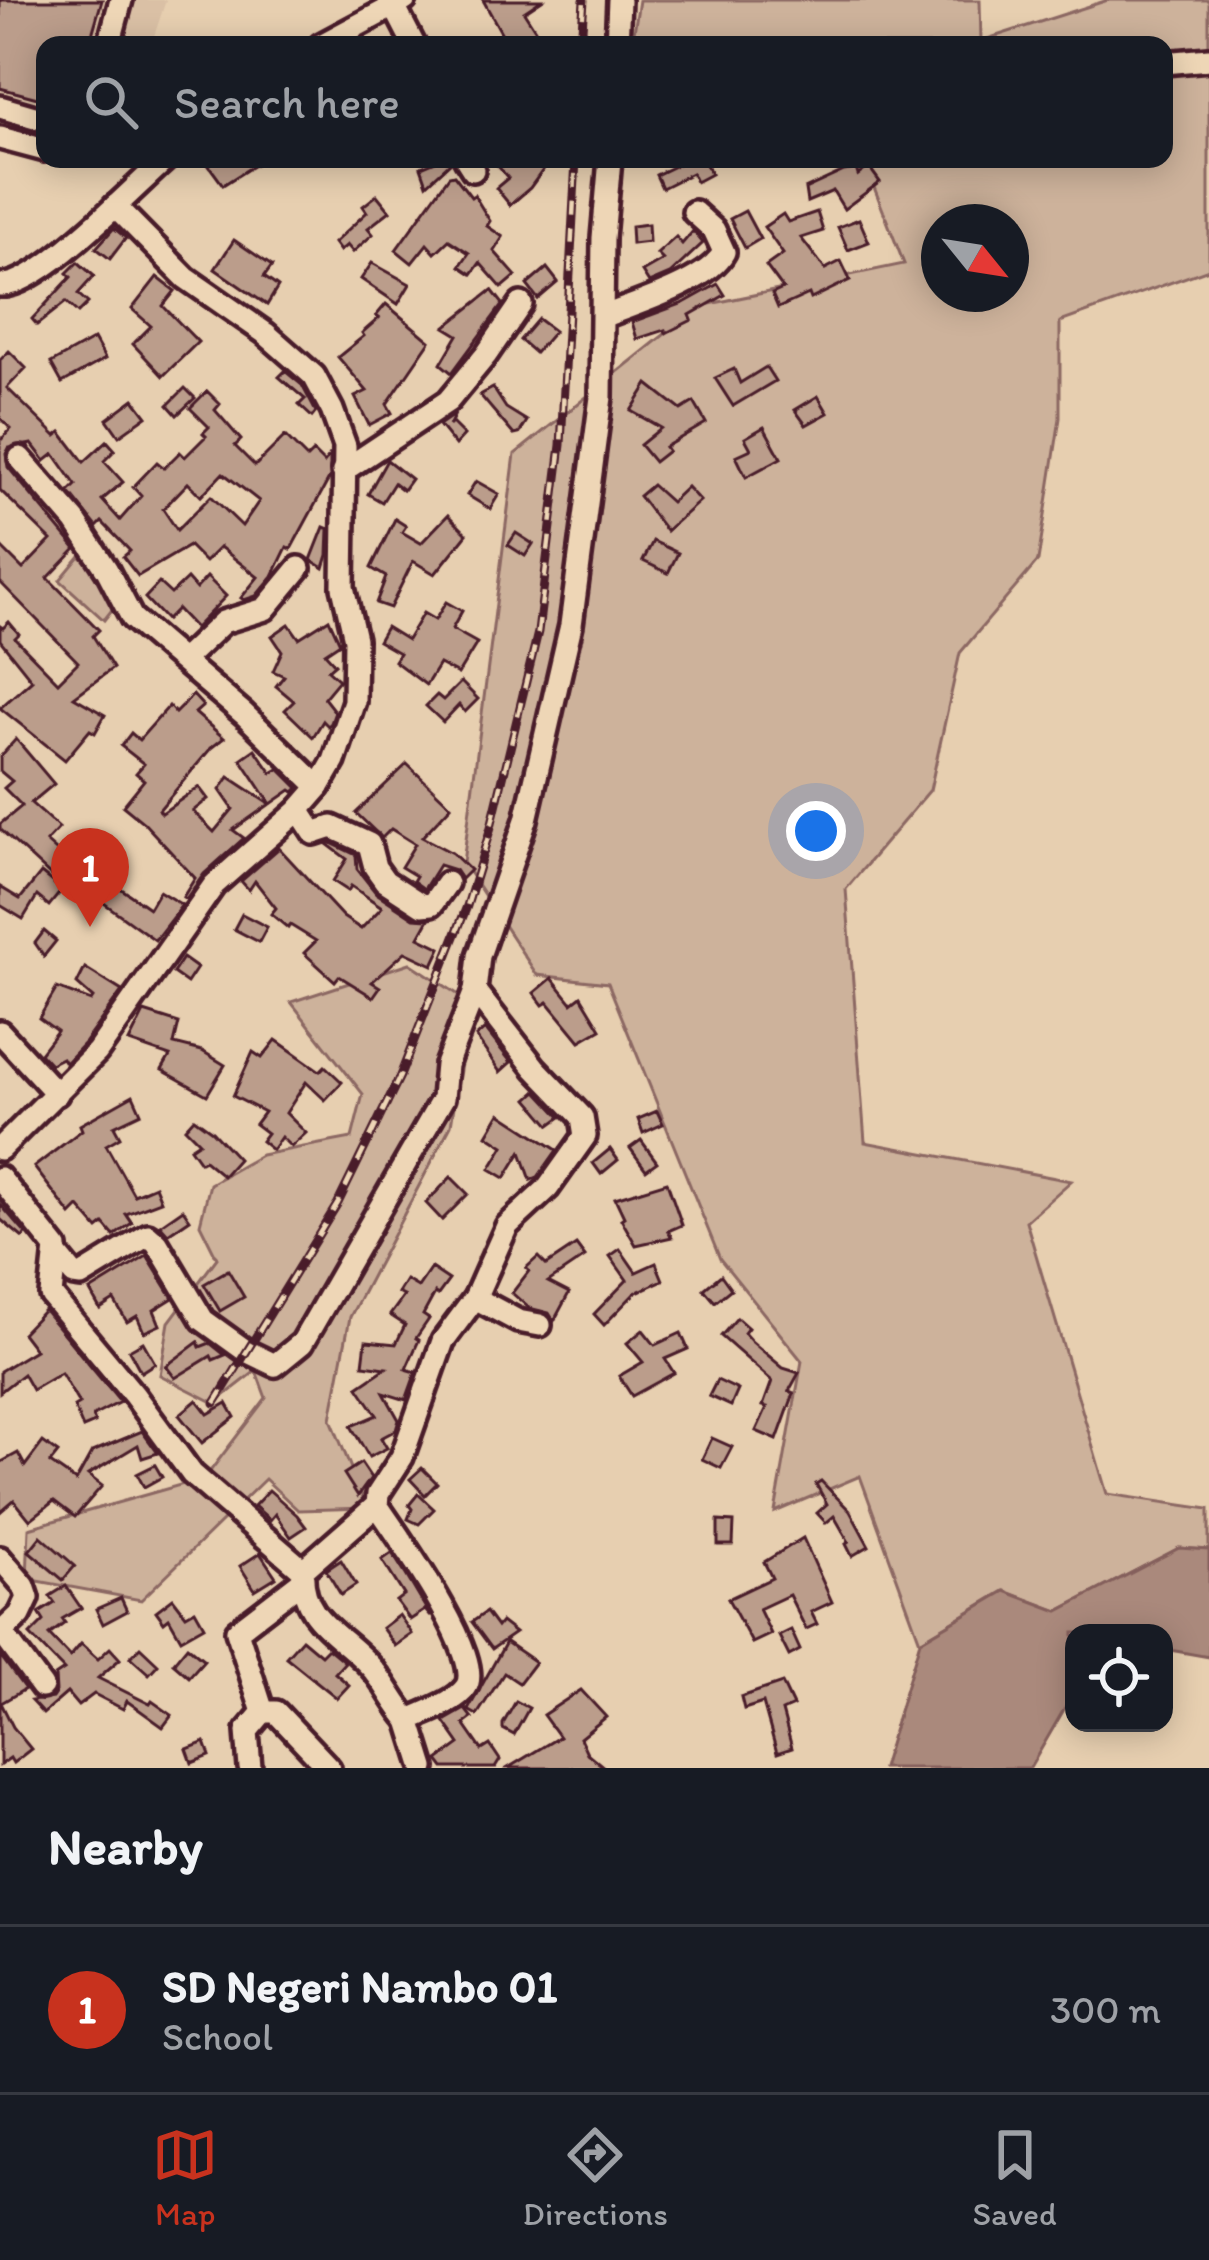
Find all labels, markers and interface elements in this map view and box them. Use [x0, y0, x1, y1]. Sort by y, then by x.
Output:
search box [36, 36, 1173, 168]
icon: search [78, 69, 144, 135]
text: Search here [174, 75, 400, 129]
north arrow [921, 204, 1029, 312]
your location [786, 801, 846, 861]
pin: 1 [51, 828, 129, 927]
map controls [1065, 1624, 1173, 1732]
button: locate [1065, 1624, 1173, 1732]
text: Nearby [48, 1816, 203, 1877]
text: SD Negeri Nambo 01 [162, 1959, 557, 2013]
text: 1 [78, 1986, 96, 2033]
text: 300 m [1050, 1986, 1161, 2033]
text: School [162, 2013, 273, 2060]
tab: Map [152, 2122, 218, 2233]
tab: Directions [523, 2122, 668, 2233]
tab: Saved [973, 2122, 1057, 2233]

